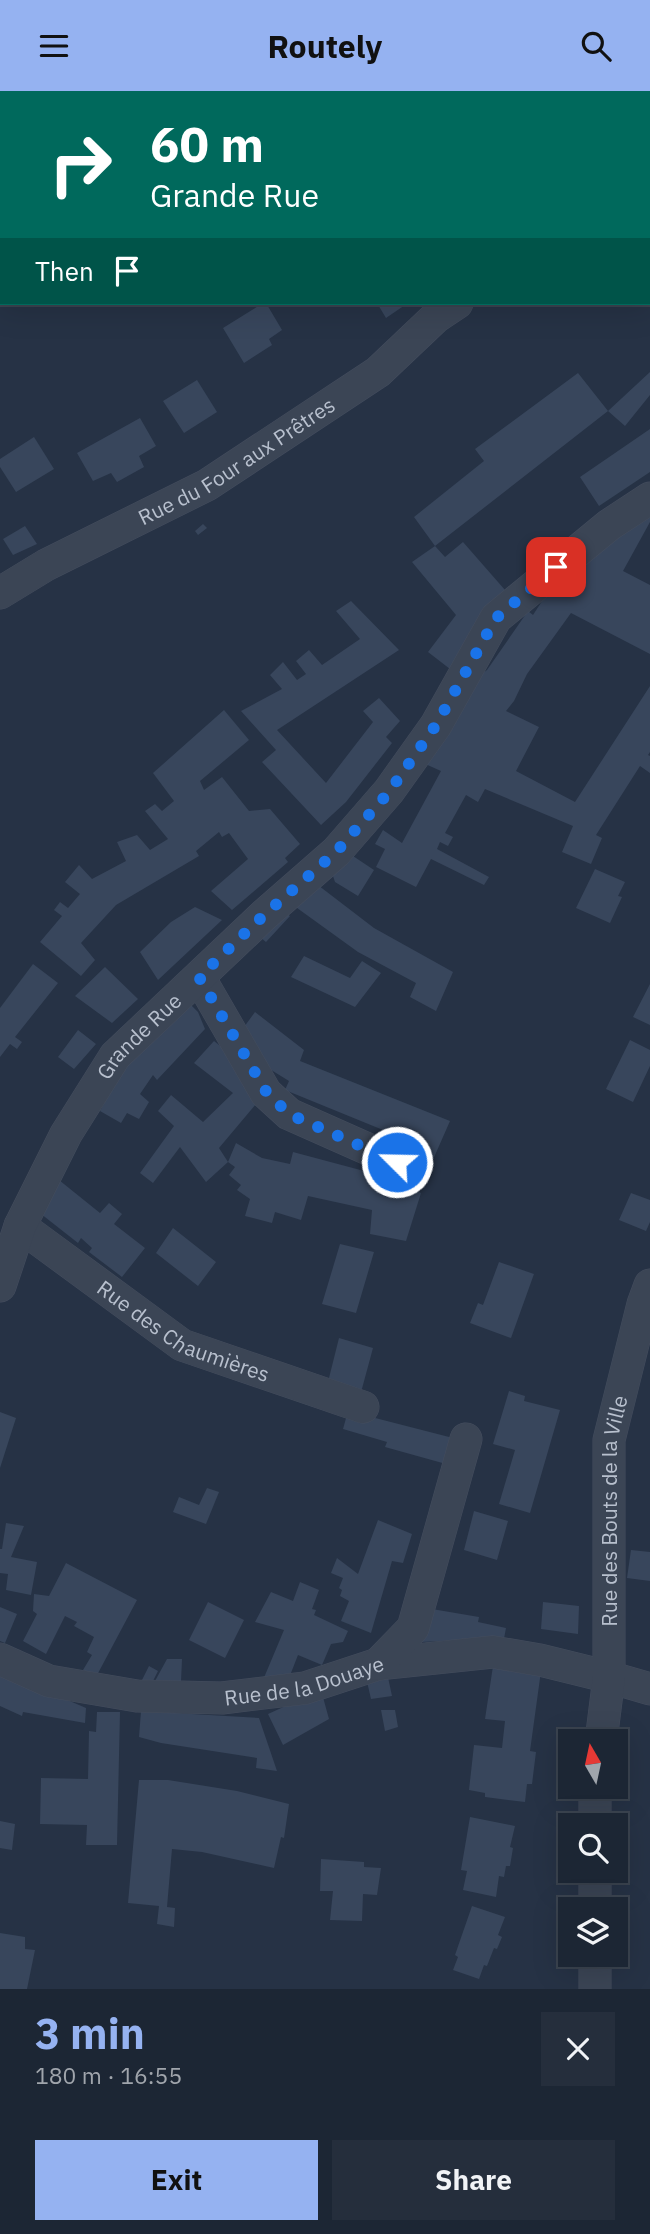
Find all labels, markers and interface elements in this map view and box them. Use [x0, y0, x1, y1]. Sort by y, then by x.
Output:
text: Routely [268, 25, 382, 67]
icon: menu [35, 27, 73, 65]
icon: search [577, 27, 615, 65]
text: 60 m [150, 112, 264, 175]
icon: right [35, 119, 126, 210]
text: Grande Rue [150, 174, 319, 216]
icon: arrive [108, 252, 146, 290]
text: Then [35, 254, 94, 288]
street label: Rue du Four aux Prêtres [133, 390, 340, 531]
pin [526, 537, 586, 597]
icon: arrive [537, 548, 575, 586]
street label: Grande Rue [90, 987, 187, 1084]
position arrow [360, 1125, 434, 1199]
street label: Rue des Chaumières [92, 1273, 273, 1388]
street label: Rue des Bouts de la Ville [595, 1392, 634, 1627]
street label: Rue de la Douaye [223, 1649, 387, 1712]
north arrow [558, 1729, 628, 1799]
map controls [558, 1729, 628, 1967]
button: search [558, 1813, 628, 1883]
button: layers [558, 1897, 628, 1967]
text: 3 min [35, 2006, 145, 2061]
button: close [541, 2012, 615, 2086]
text: 180 m · 16:55 [35, 2060, 182, 2090]
button: Exit [35, 2140, 318, 2220]
button: Share [332, 2140, 615, 2220]

